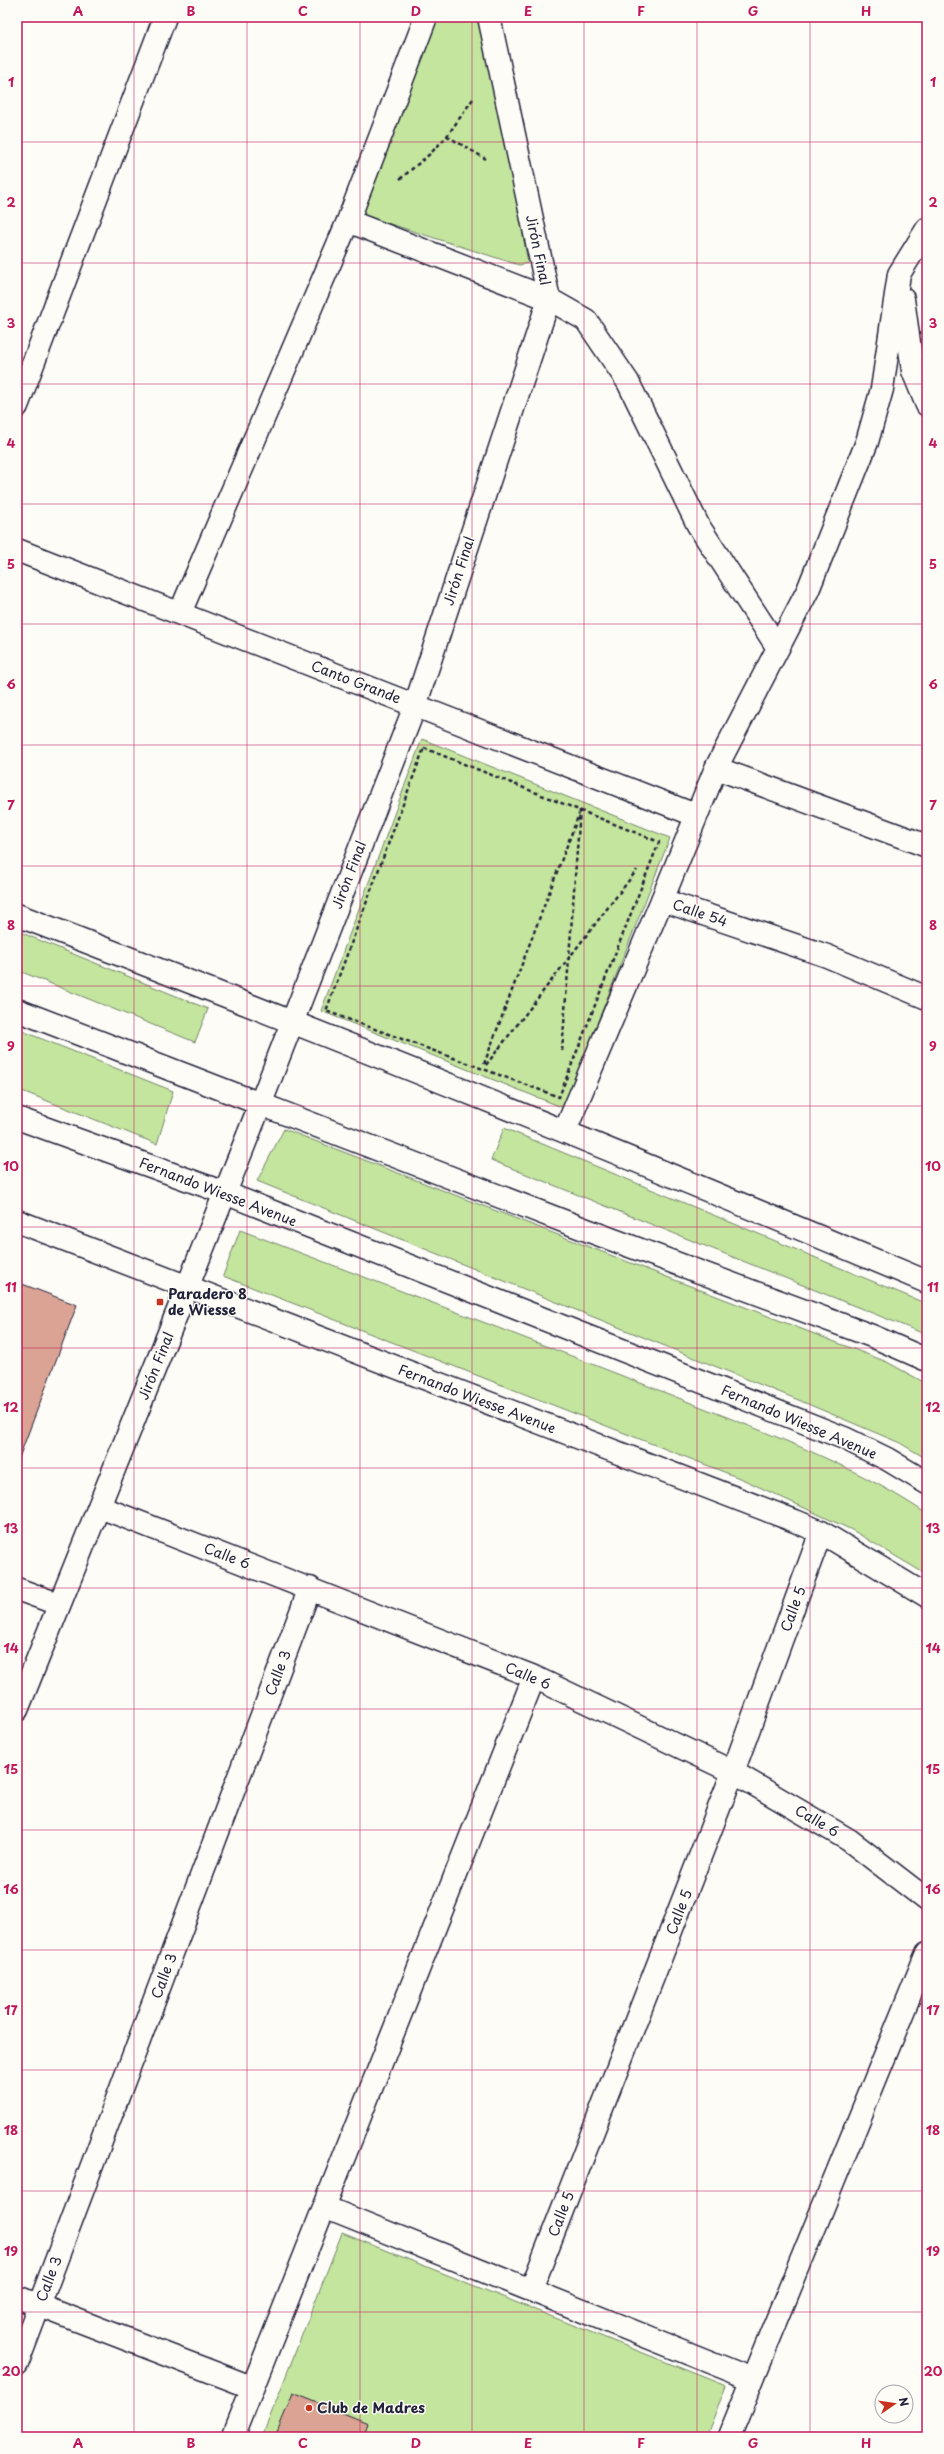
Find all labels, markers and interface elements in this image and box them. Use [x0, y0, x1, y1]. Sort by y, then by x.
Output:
text: A [73, 1, 83, 20]
text: B [187, 1, 196, 20]
text: C [298, 1, 308, 20]
text: D [411, 1, 421, 20]
text: E [524, 1, 532, 20]
text: F [637, 1, 645, 20]
text: G [748, 1, 758, 20]
text: H [861, 1, 871, 20]
text: 1 [8, 72, 14, 91]
text: 1 [930, 72, 936, 91]
text: 2 [6, 192, 16, 211]
text: 2 [928, 192, 938, 211]
street label: Jirón Final [521, 213, 556, 287]
text: 3 [7, 313, 16, 332]
text: 3 [929, 313, 938, 332]
text: 4 [7, 433, 16, 452]
text: 4 [929, 433, 938, 452]
street label: Jirón Final [438, 534, 480, 608]
text: 5 [7, 554, 15, 573]
text: 5 [929, 554, 937, 573]
street label: Canto Grande [308, 655, 405, 708]
text: 6 [6, 674, 16, 693]
text: 6 [928, 674, 938, 693]
text: 7 [7, 795, 15, 814]
text: 7 [929, 795, 937, 814]
street label: Jirón Final [326, 838, 371, 912]
street label: Calle 54 [670, 893, 730, 932]
text: 8 [7, 915, 15, 934]
text: 8 [929, 915, 937, 934]
text: 9 [7, 1036, 15, 1055]
text: 9 [929, 1036, 937, 1055]
street label: Fernando Wiesse Avenue [136, 1152, 300, 1231]
text: 10 [3, 1156, 19, 1175]
text: 10 [925, 1156, 941, 1175]
text: 11 [5, 1277, 17, 1296]
text: 11 [927, 1277, 939, 1296]
place label: Paradero 8 de Wiesse [168, 1283, 247, 1320]
marker: Paradero 8 de Wiesse [155, 1297, 165, 1307]
street label: Jirón Final [132, 1329, 179, 1403]
street label: Fernando Wiesse Avenue [395, 1359, 559, 1438]
street label: Fernando Wiesse Avenue [718, 1379, 880, 1464]
text: 12 [3, 1397, 19, 1416]
text: 12 [925, 1397, 941, 1416]
text: 13 [4, 1518, 19, 1537]
text: 13 [926, 1518, 941, 1537]
street label: Calle 6 [201, 1537, 253, 1574]
street label: Calle 5 [775, 1583, 810, 1635]
text: 14 [3, 1638, 19, 1657]
text: 14 [925, 1638, 941, 1657]
street label: Calle 3 [259, 1647, 296, 1699]
street label: Calle 6 [502, 1657, 554, 1695]
text: 15 [4, 1759, 18, 1778]
text: 15 [926, 1759, 940, 1778]
street label: Calle 6 [791, 1800, 843, 1842]
text: 16 [3, 1879, 19, 1898]
text: 16 [925, 1879, 941, 1898]
street label: Calle 5 [660, 1886, 697, 1938]
street label: Calle 3 [145, 1950, 182, 2002]
text: 17 [4, 2000, 18, 2019]
text: 17 [926, 2000, 940, 2019]
text: 18 [4, 2120, 18, 2139]
text: 18 [926, 2120, 940, 2139]
street label: Calle 5 [542, 2188, 579, 2240]
text: 19 [4, 2241, 18, 2260]
text: 19 [926, 2241, 940, 2260]
street label: Calle 3 [30, 2253, 67, 2305]
text: 20 [2, 2361, 21, 2380]
text: 20 [924, 2361, 943, 2380]
north arrow [874, 2384, 914, 2424]
text: N [895, 2395, 914, 2408]
place label: Club de Madres [317, 2397, 425, 2418]
marker: Club de Madres [304, 2403, 314, 2413]
text: A [73, 2433, 83, 2452]
text: B [187, 2433, 196, 2452]
text: C [298, 2433, 308, 2452]
text: D [411, 2433, 421, 2452]
text: E [524, 2433, 532, 2452]
text: F [637, 2433, 645, 2452]
text: G [748, 2433, 758, 2452]
text: H [861, 2433, 871, 2452]

